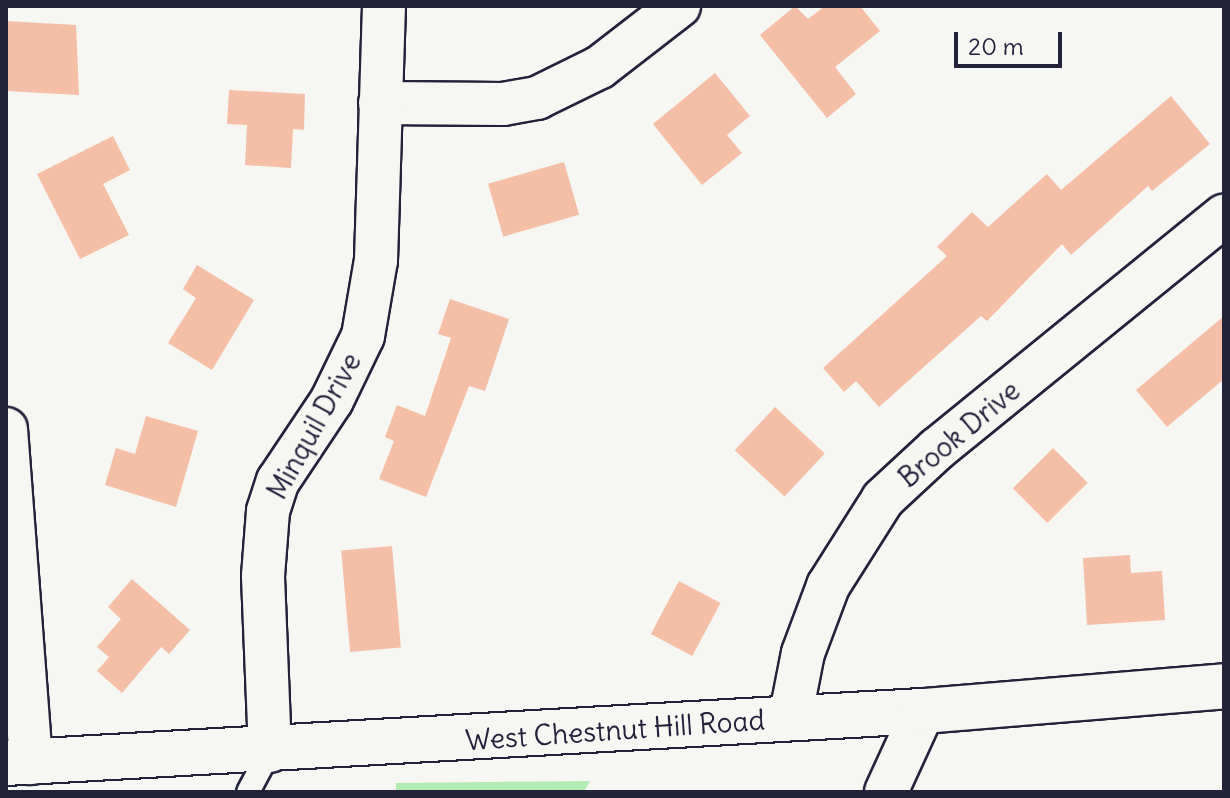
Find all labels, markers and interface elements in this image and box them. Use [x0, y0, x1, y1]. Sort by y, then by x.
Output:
scale bar [958, 16, 1066, 66]
text: 20 m [968, 31, 1024, 61]
street label: Minquil Drive [260, 347, 368, 505]
street label: Brook Drive [891, 374, 1027, 494]
street label: West Chestnut Hill Road [464, 703, 766, 757]

